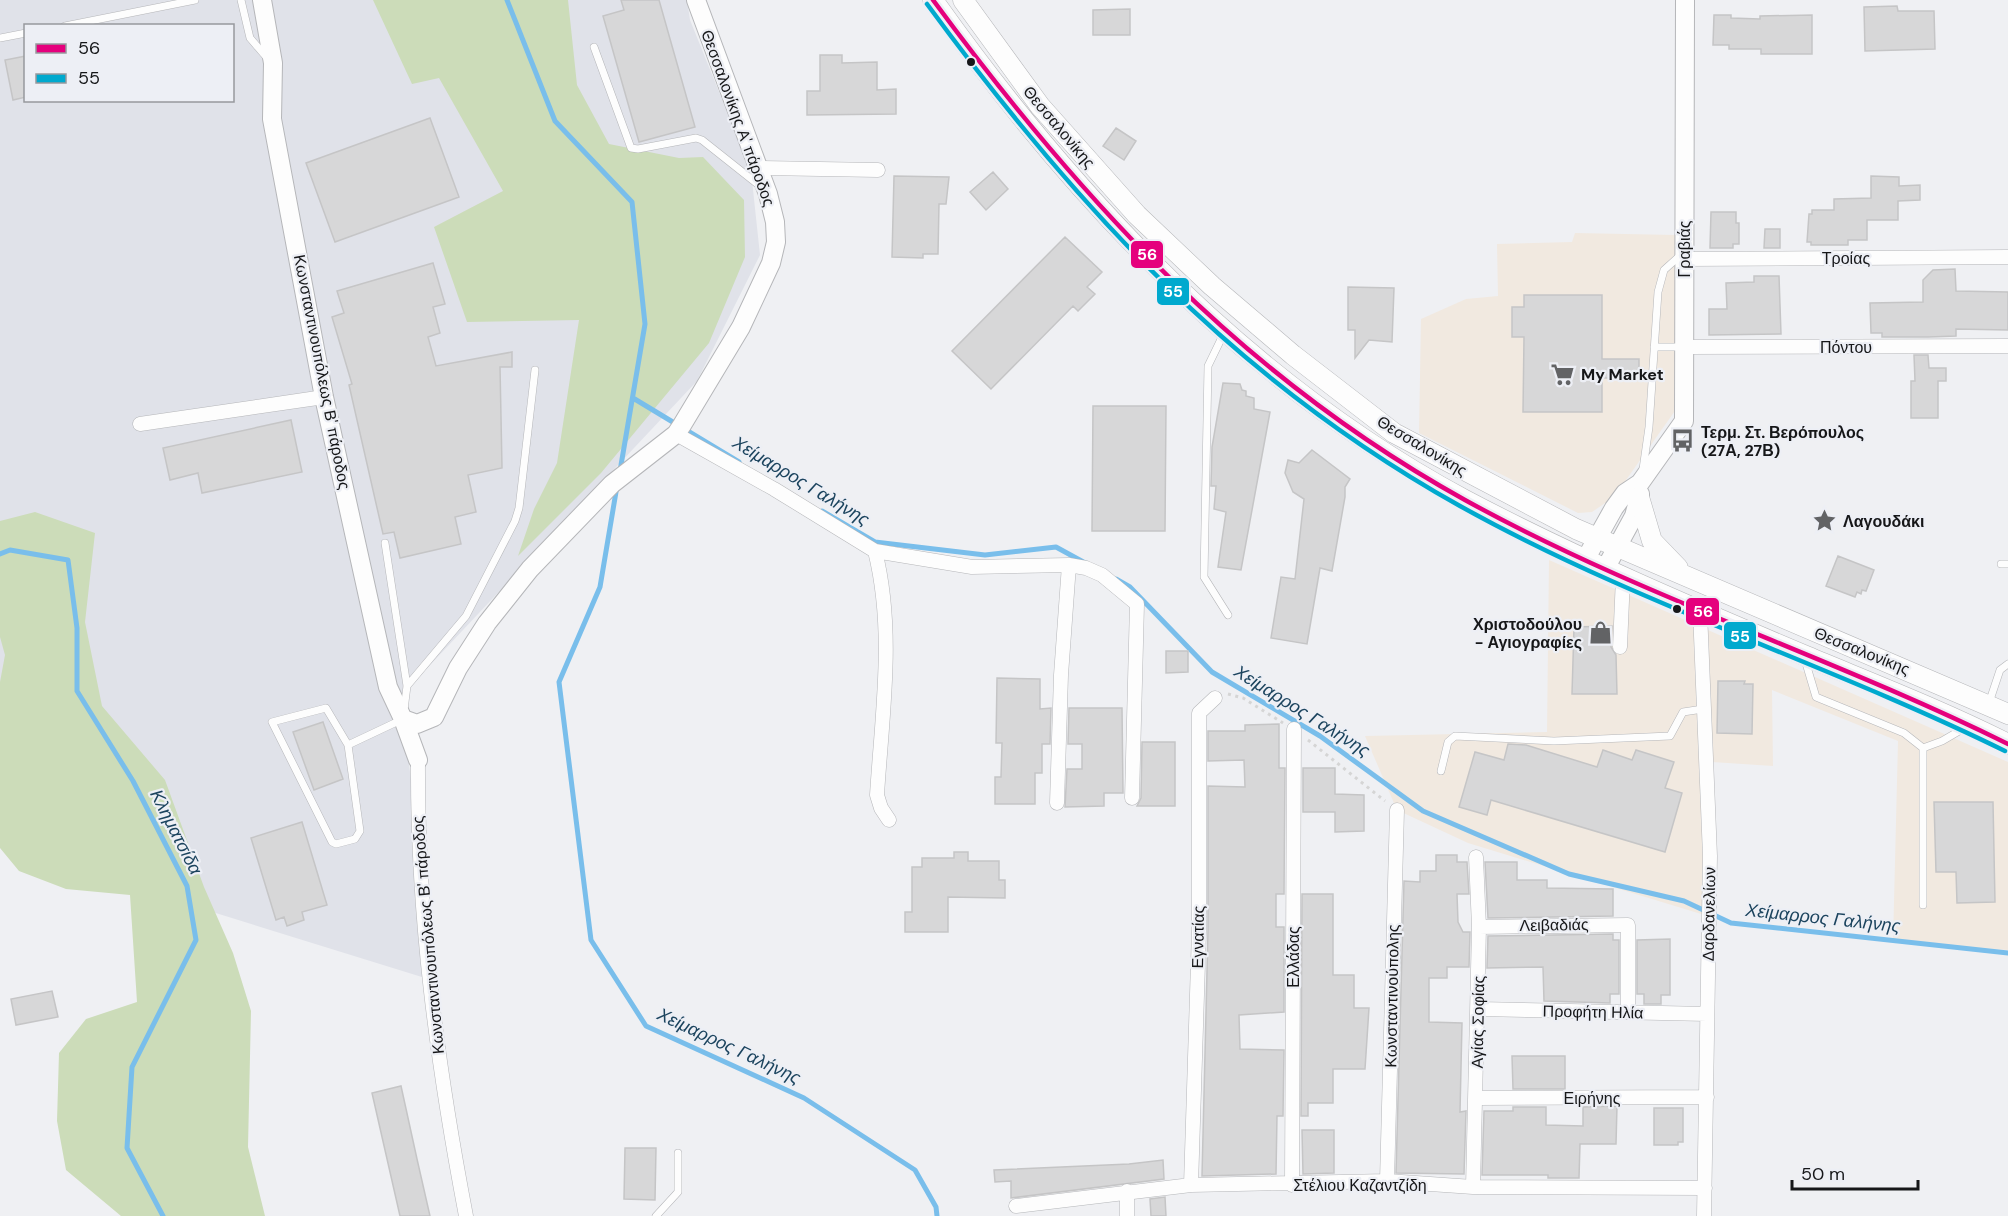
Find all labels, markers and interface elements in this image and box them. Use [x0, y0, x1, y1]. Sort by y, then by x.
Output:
legend [24, 24, 234, 102]
street label: Θεσσαλονίκης Α' πάροδος [696, 27, 780, 209]
text: 56 [78, 36, 100, 60]
unlabelled marker [965, 56, 977, 68]
text: 55 [78, 66, 100, 90]
street label: Θεσσαλονίκης [1018, 81, 1100, 173]
street label: Γραβιάς [1674, 220, 1695, 277]
line badge: 56 [1130, 240, 1164, 269]
text: 56 [1137, 244, 1157, 265]
street label: Τροίας [1822, 248, 1870, 269]
street label: Κωνσταντινουπόλεως Β' πάροδος [289, 253, 355, 491]
line badge: 55 [1156, 277, 1190, 306]
text: 55 [1163, 281, 1183, 302]
street label: Πόντου [1820, 337, 1872, 358]
supermarket icon: My Market [1550, 361, 1576, 387]
place label: My Market [1581, 364, 1664, 385]
street label: Θεσσαλονίκης [1373, 411, 1471, 481]
place label: Τερμ. Στ. Βερόπουλος (27Α, 27Β) [1701, 422, 1864, 461]
bus stop icon: Τερμ. Στ. Βερόπουλος (27Α, 27Β) [1670, 428, 1696, 454]
water label: Χείμαρρος Γαλήνης [727, 430, 874, 531]
place icon: Λαγουδάκι [1812, 508, 1838, 534]
place label: Λαγουδάκι [1843, 511, 1924, 532]
line badge: 56 [1685, 597, 1720, 626]
text: 56 [1693, 601, 1713, 622]
unlabelled marker [1671, 603, 1683, 615]
place label: Χριστοδούλου - Αγιογραφίες [1473, 614, 1582, 653]
shop icon: Χριστοδούλου - Αγιογραφίες [1587, 620, 1613, 646]
line badge: 55 [1723, 621, 1757, 650]
street label: Θεσσαλονίκης [1811, 622, 1913, 680]
text: 55 [1730, 626, 1750, 647]
water label: Χείμαρρος Γαλήνης [1229, 659, 1375, 763]
water label: Κληματσίδα [144, 785, 208, 879]
street label: Κωνσταντινουπόλεως Β' πάροδος [407, 815, 449, 1055]
street label: Δαρδανελίων [1698, 867, 1720, 961]
water label: Χείμαρρος Γαλήνης [1743, 898, 1902, 938]
street label: Εγνατίας [1187, 905, 1209, 969]
street label: Λειβαδιάς [1519, 914, 1589, 936]
street label: Κωνσταντινούπολης [1380, 924, 1404, 1068]
street label: Ελλάδας [1283, 926, 1304, 988]
street label: Αγίας Σοφίας [1467, 975, 1489, 1069]
street label: Προφήτη Ηλία [1542, 1001, 1644, 1023]
water label: Χείμαρρος Γαλήνης [652, 1002, 805, 1090]
street label: Ειρήνης [1564, 1088, 1621, 1109]
scale bar [1792, 1153, 1918, 1191]
text: 50 m [1801, 1162, 1845, 1186]
street label: Στέλιου Καζαντζίδη [1293, 1175, 1427, 1196]

